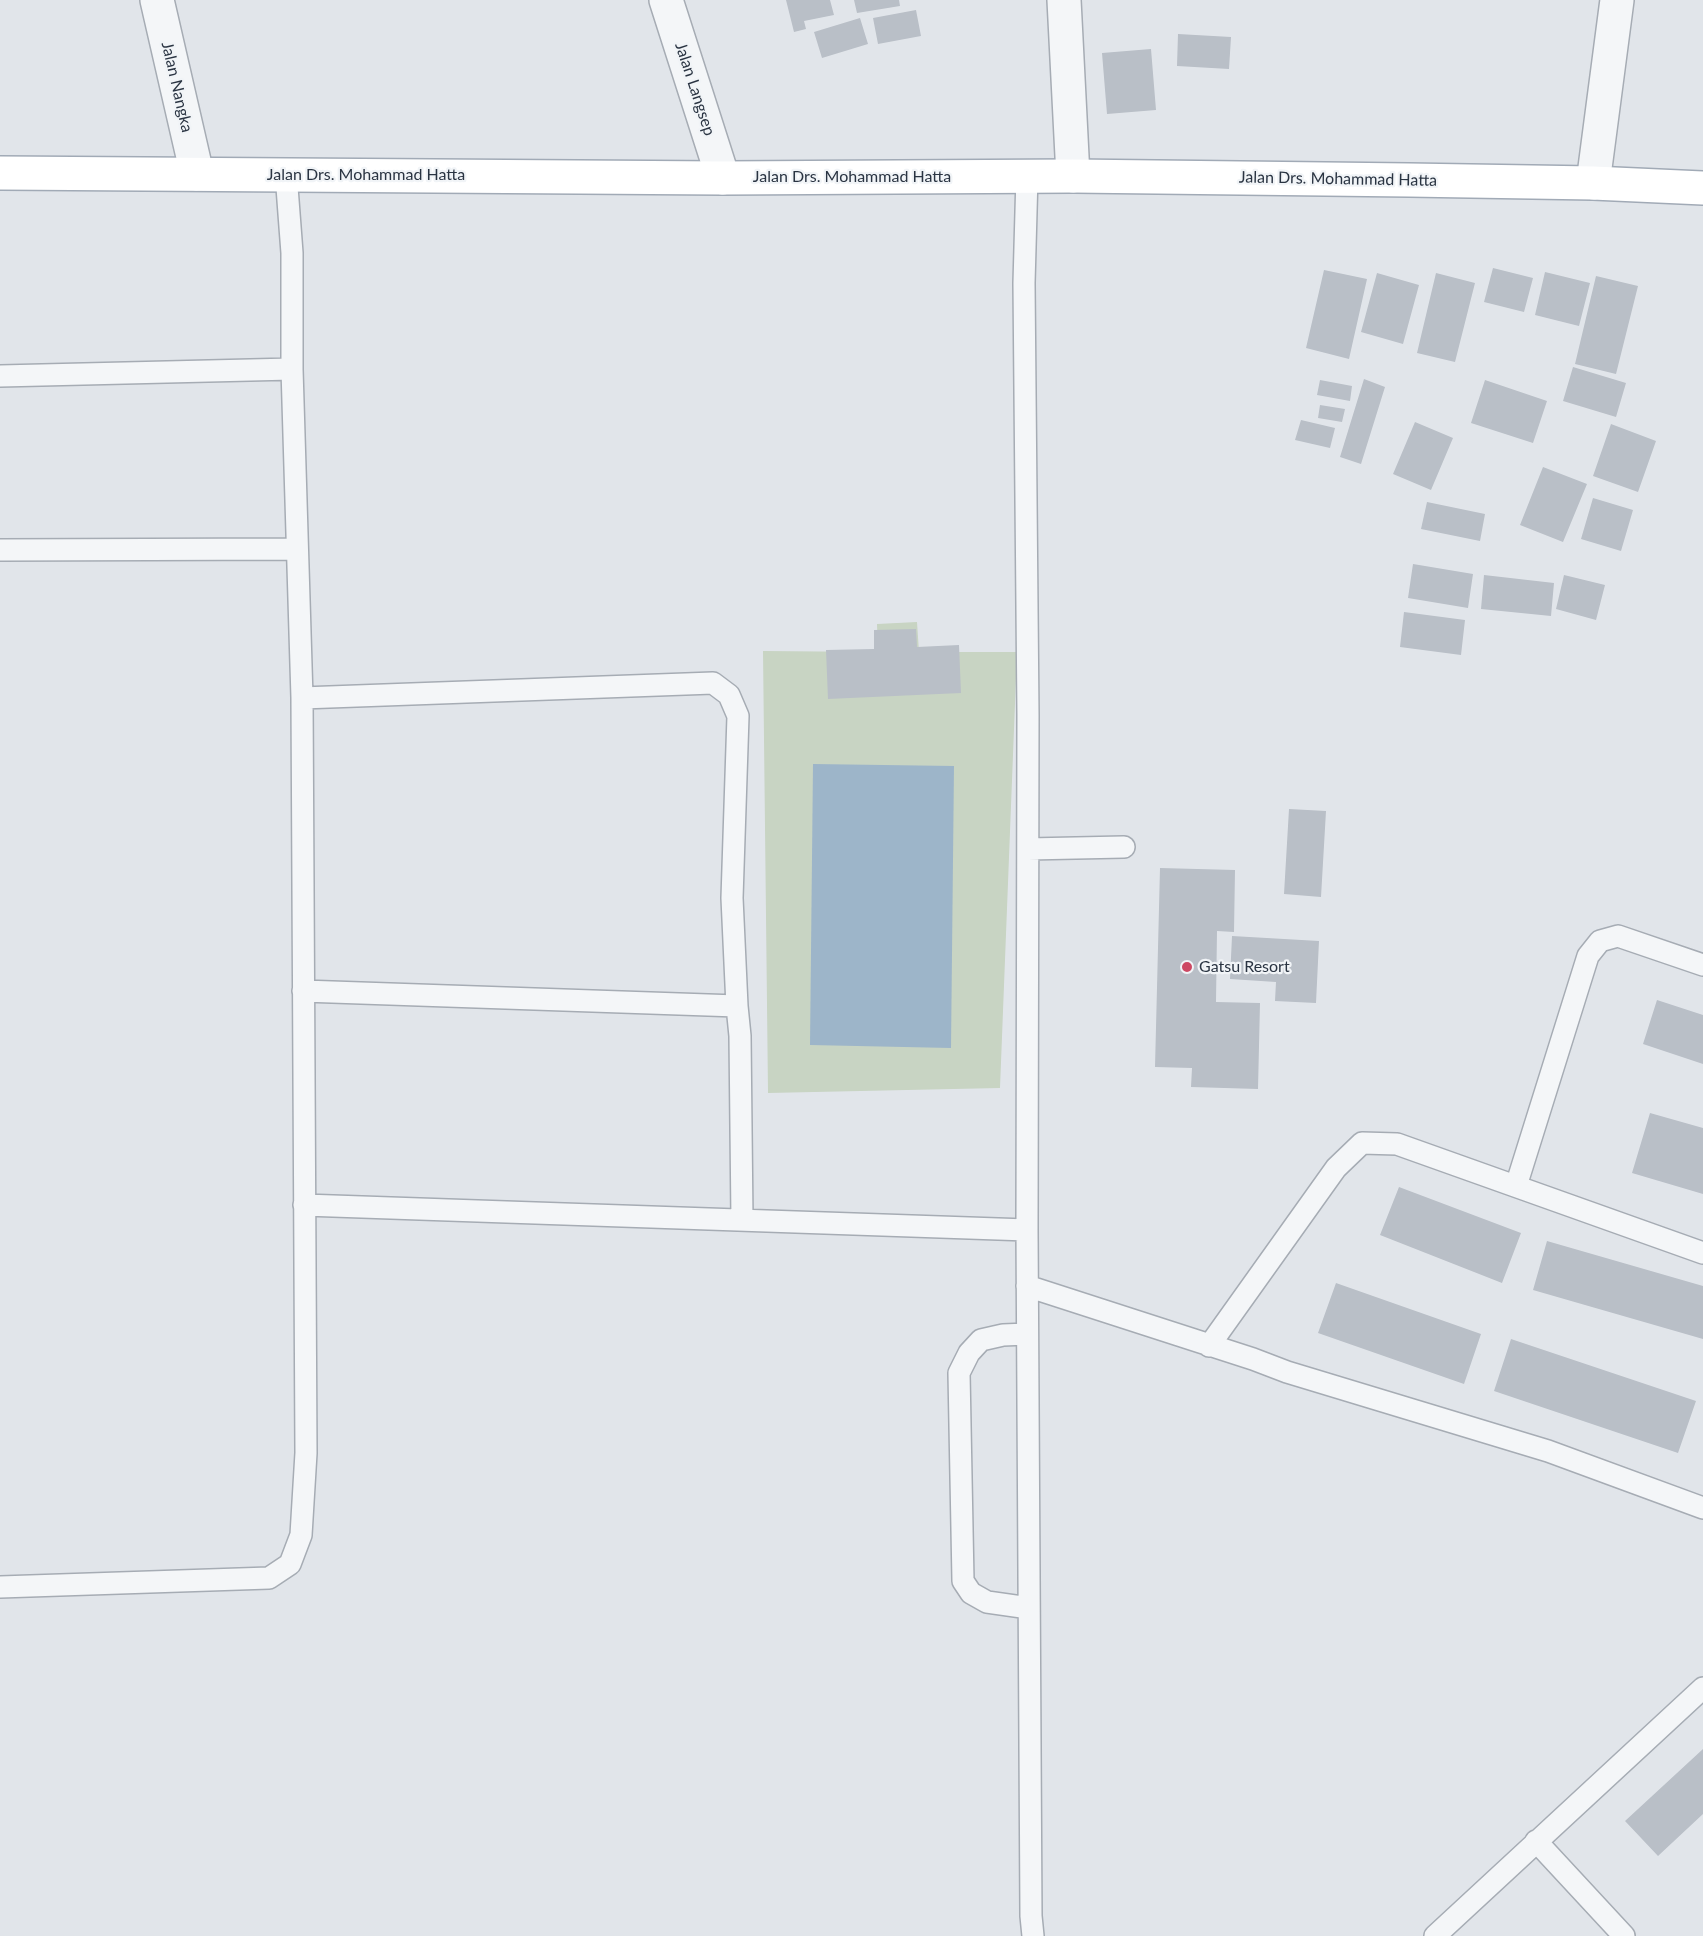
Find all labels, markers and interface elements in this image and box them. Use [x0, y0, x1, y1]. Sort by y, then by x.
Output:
street label: Jalan Nangka [157, 40, 197, 134]
street label: Jalan Langsep [671, 40, 719, 138]
street label: Jalan Drs. Mohammad Hatta [267, 165, 465, 185]
street label: Jalan Drs. Mohammad Hatta [753, 167, 951, 187]
street label: Jalan Drs. Mohammad Hatta [1239, 168, 1437, 190]
place label: Gatsu Resort [1199, 957, 1290, 977]
marker: Gatsu Resort [1180, 960, 1194, 974]

